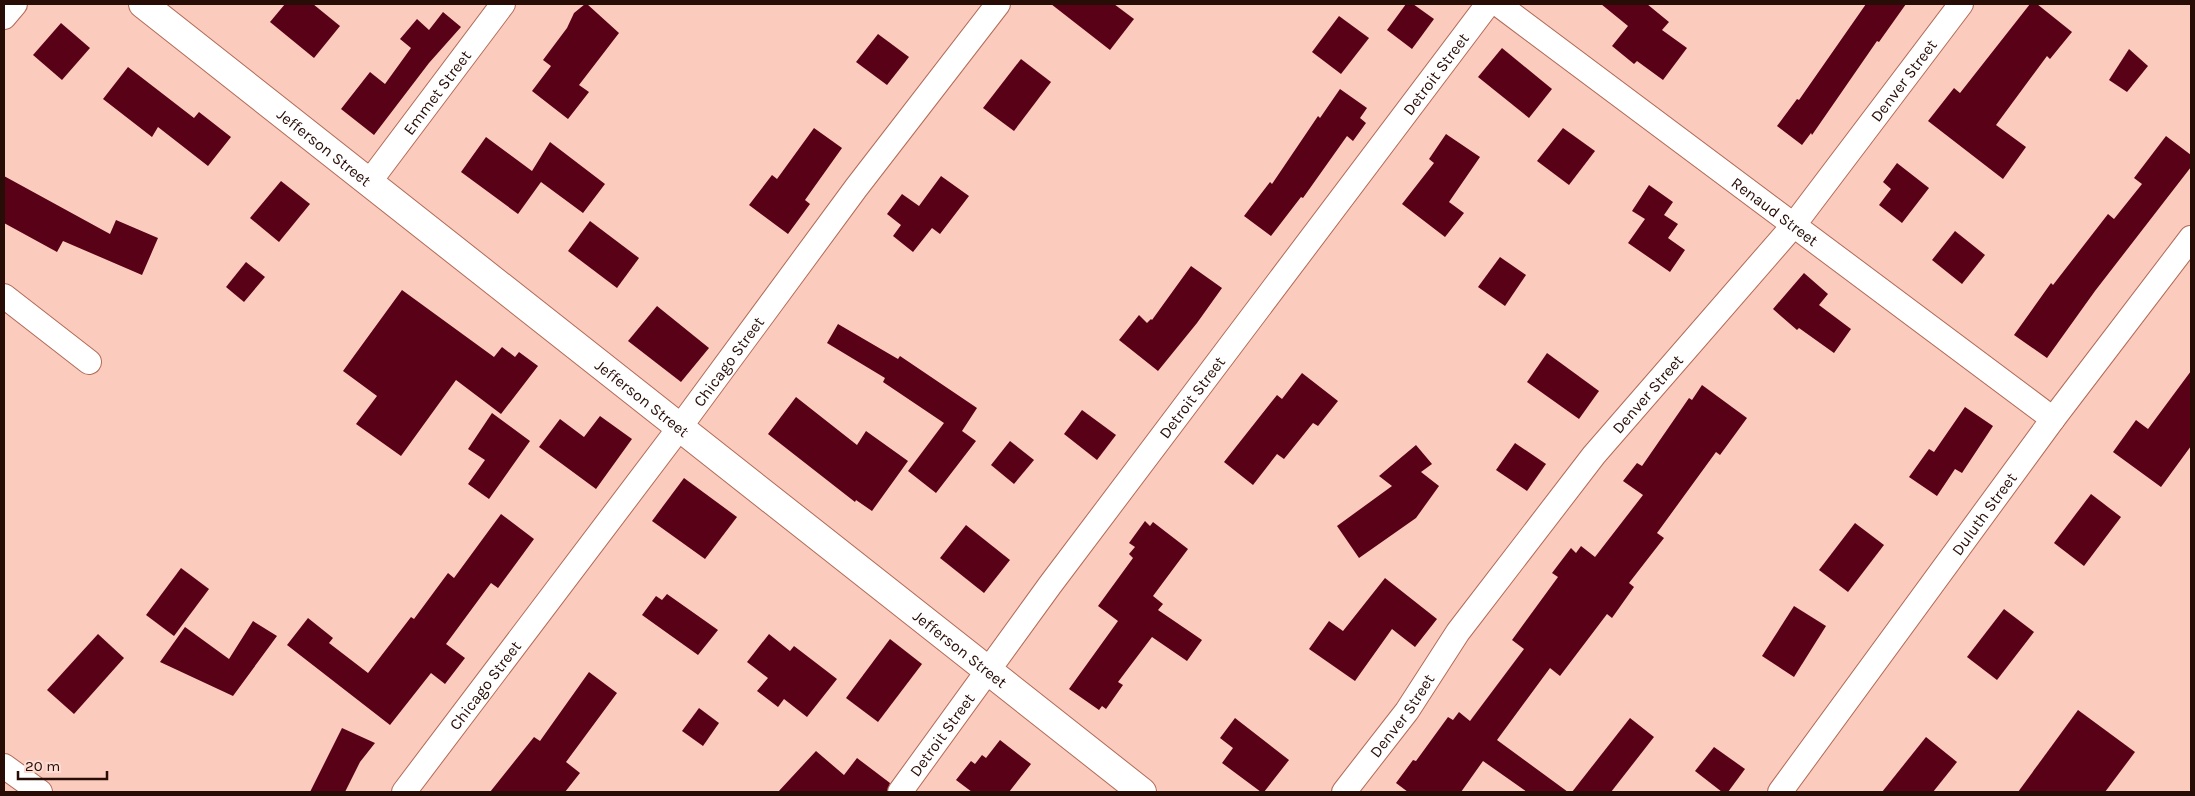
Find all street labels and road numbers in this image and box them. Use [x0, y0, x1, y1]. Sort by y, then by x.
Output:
street label: Detroit Street [1399, 29, 1473, 119]
street label: Denver Street [1866, 36, 1941, 125]
street label: Emmet Street [399, 46, 475, 139]
street label: Jefferson Street [273, 105, 375, 190]
street label: Renaud Street [1728, 173, 1822, 250]
street label: Chicago Street [689, 313, 768, 410]
street label: Denver Street [1608, 351, 1687, 437]
street label: Detroit Street [1155, 353, 1229, 442]
street label: Jefferson Street [591, 355, 693, 441]
street label: Duluth Street [1948, 469, 2021, 559]
street label: Jefferson Street [909, 606, 1011, 692]
street label: Chicago Street [445, 637, 525, 734]
street label: Denver Street [1366, 670, 1438, 761]
street label: Detroit Street [906, 690, 978, 780]

